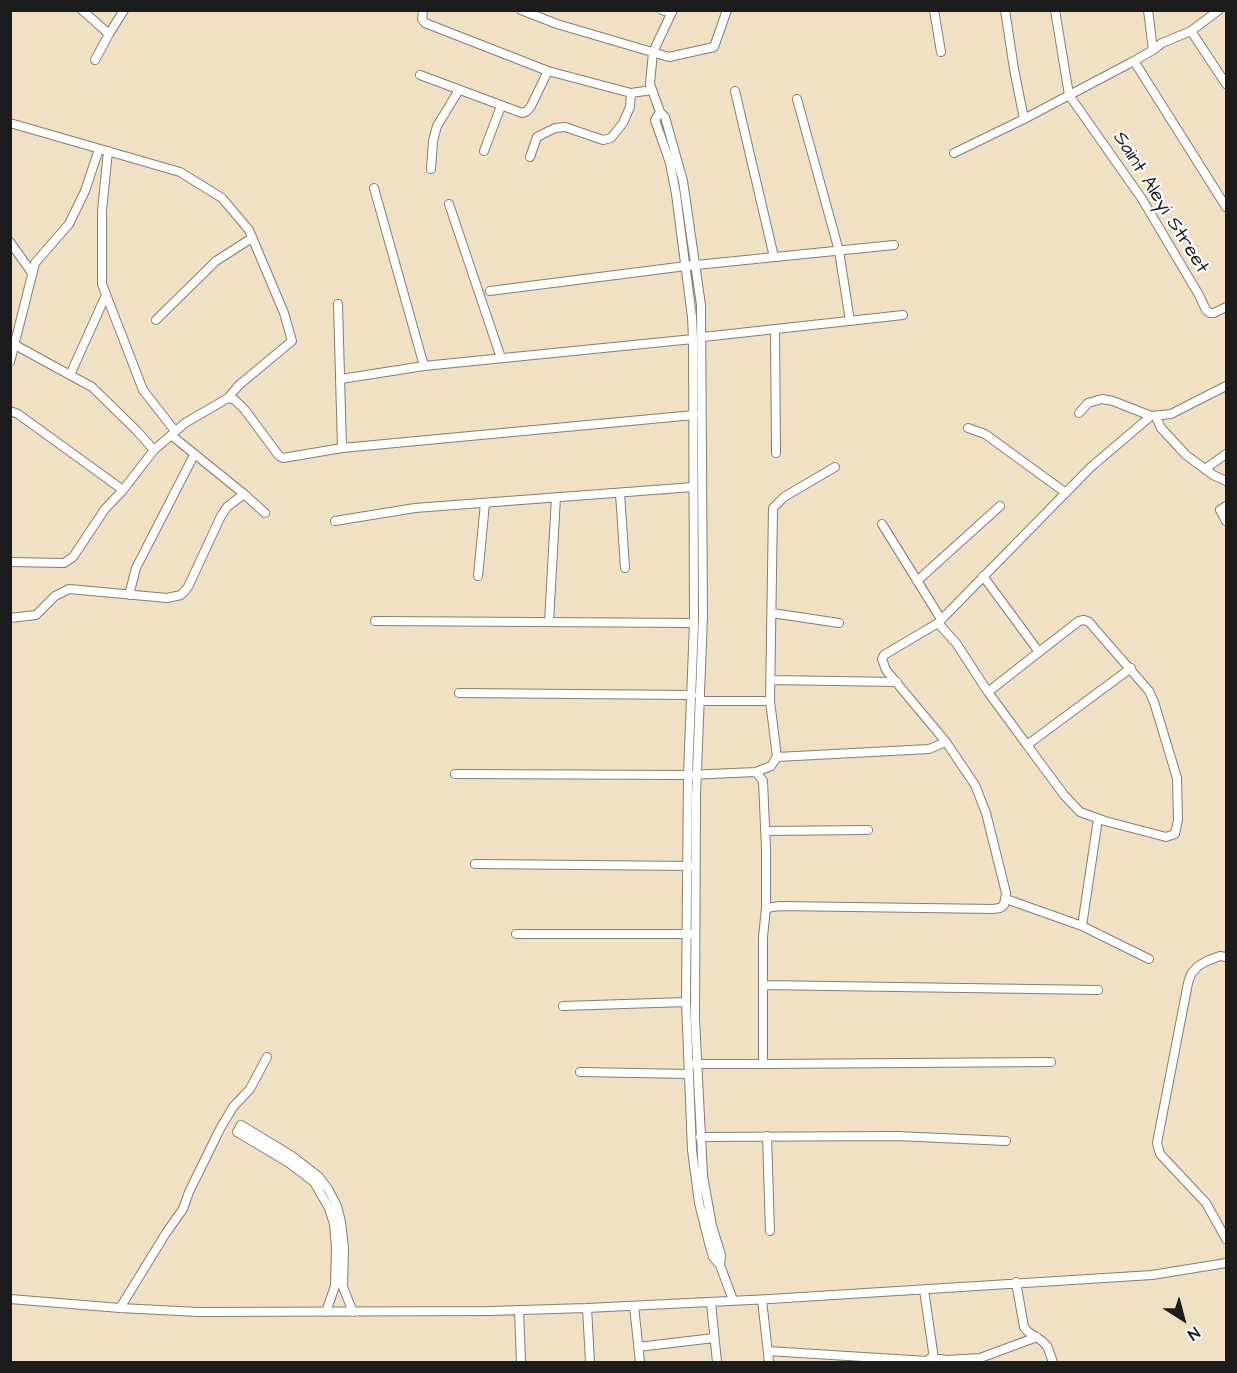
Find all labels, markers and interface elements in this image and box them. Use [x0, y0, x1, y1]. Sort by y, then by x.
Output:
street label: Saint Aleyi Street [1107, 128, 1213, 278]
north arrow [1153, 1289, 1213, 1349]
text: N [1183, 1322, 1204, 1345]

